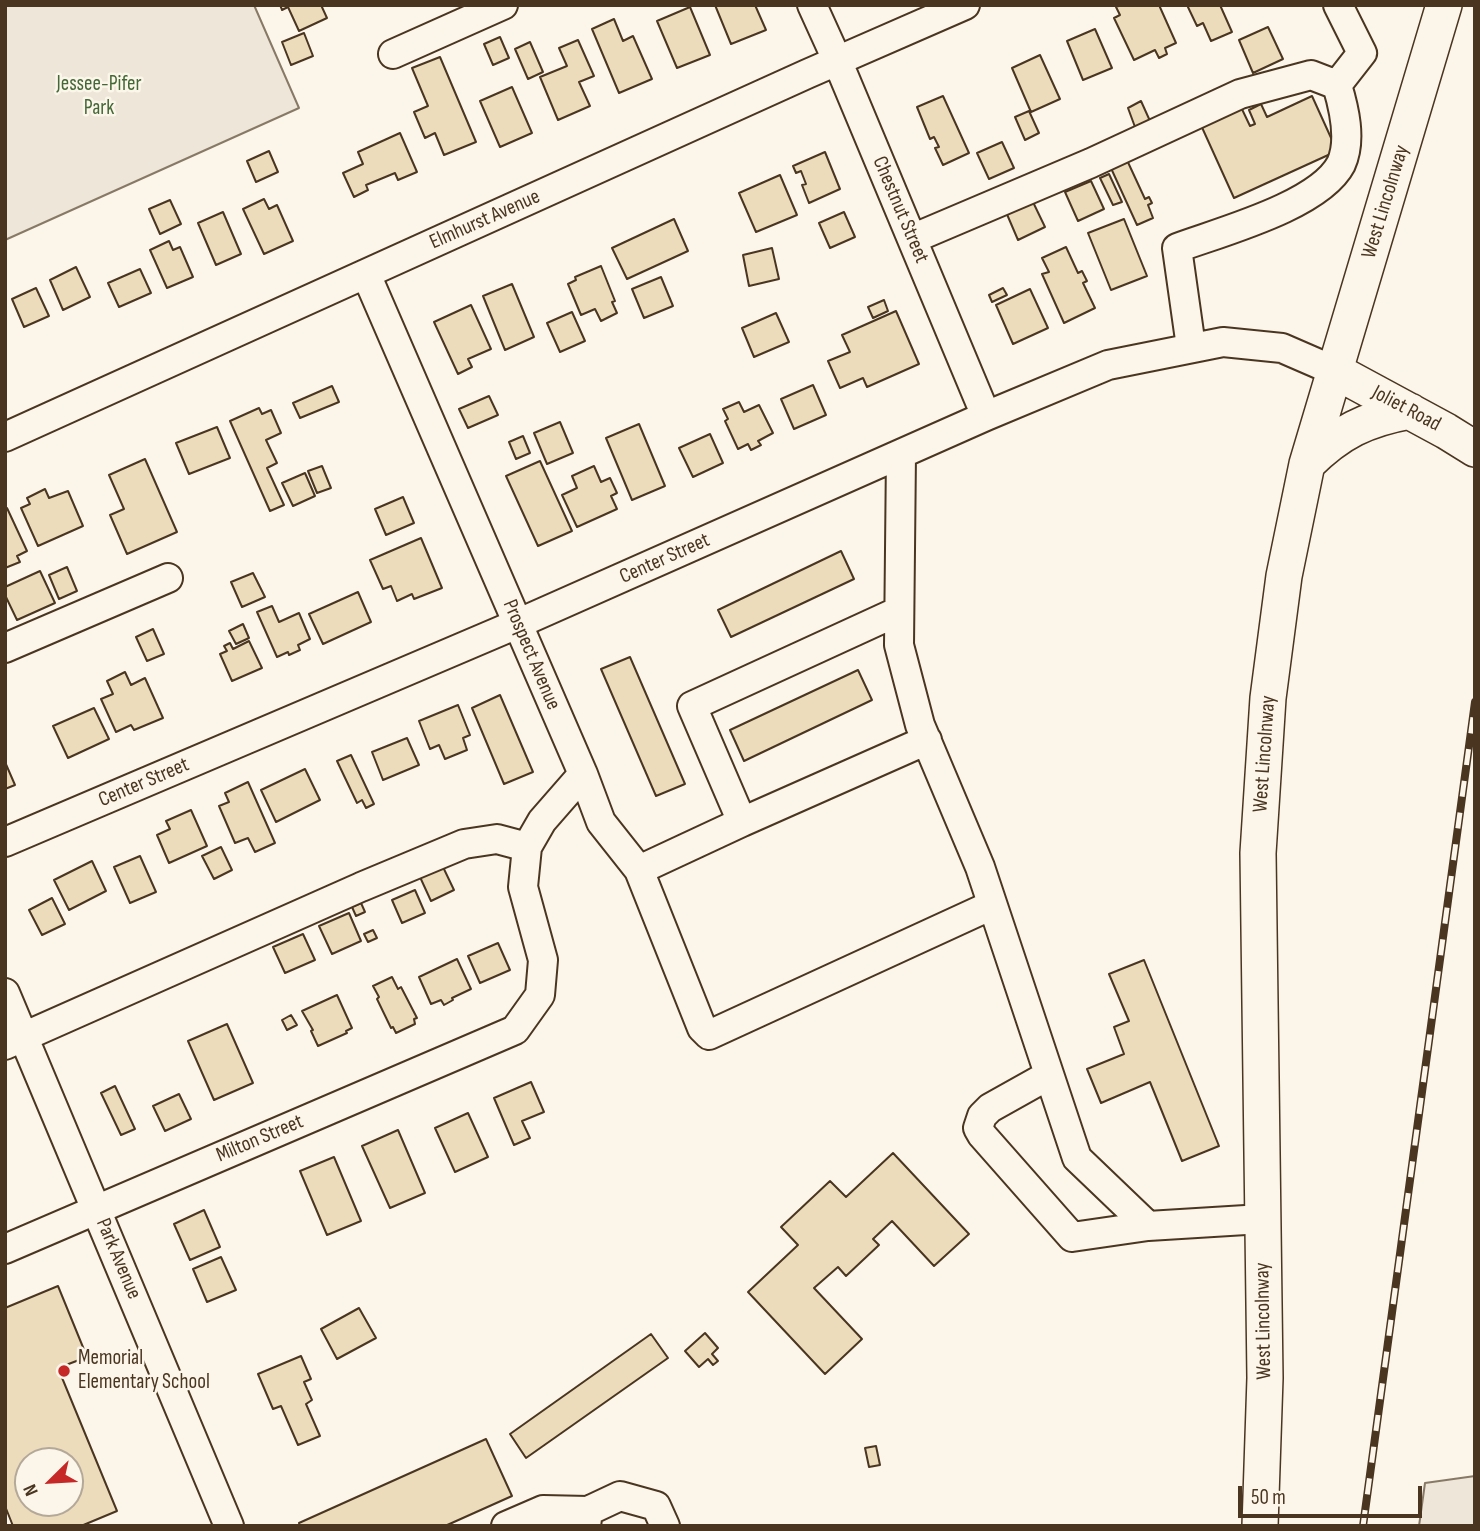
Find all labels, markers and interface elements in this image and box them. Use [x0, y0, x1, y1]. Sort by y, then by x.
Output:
park label: Jessee-Pifer Park [56, 72, 142, 122]
street label: West Lincolnway [1357, 142, 1415, 262]
street label: Chestnut Street [866, 153, 934, 267]
street label: Elmhurst Avenue [426, 184, 544, 256]
street label: Joliet Road [1367, 380, 1445, 438]
street label: Center Street [616, 528, 714, 590]
street label: Prospect Avenue [496, 596, 566, 714]
street label: West Lincolnway [1248, 695, 1282, 813]
street label: Center Street [95, 753, 193, 813]
street label: Milton Street [213, 1109, 307, 1169]
street label: Park Avenue [90, 1215, 146, 1303]
street label: West Lincolnway [1250, 1262, 1278, 1380]
place label: Memorial Elementary School [78, 1346, 210, 1396]
marker: Memorial Elementary School [56, 1363, 72, 1379]
north arrow [14, 1447, 84, 1517]
scale bar [1242, 1472, 1426, 1516]
text: N [19, 1481, 44, 1499]
text: 50 m [1251, 1485, 1286, 1510]

